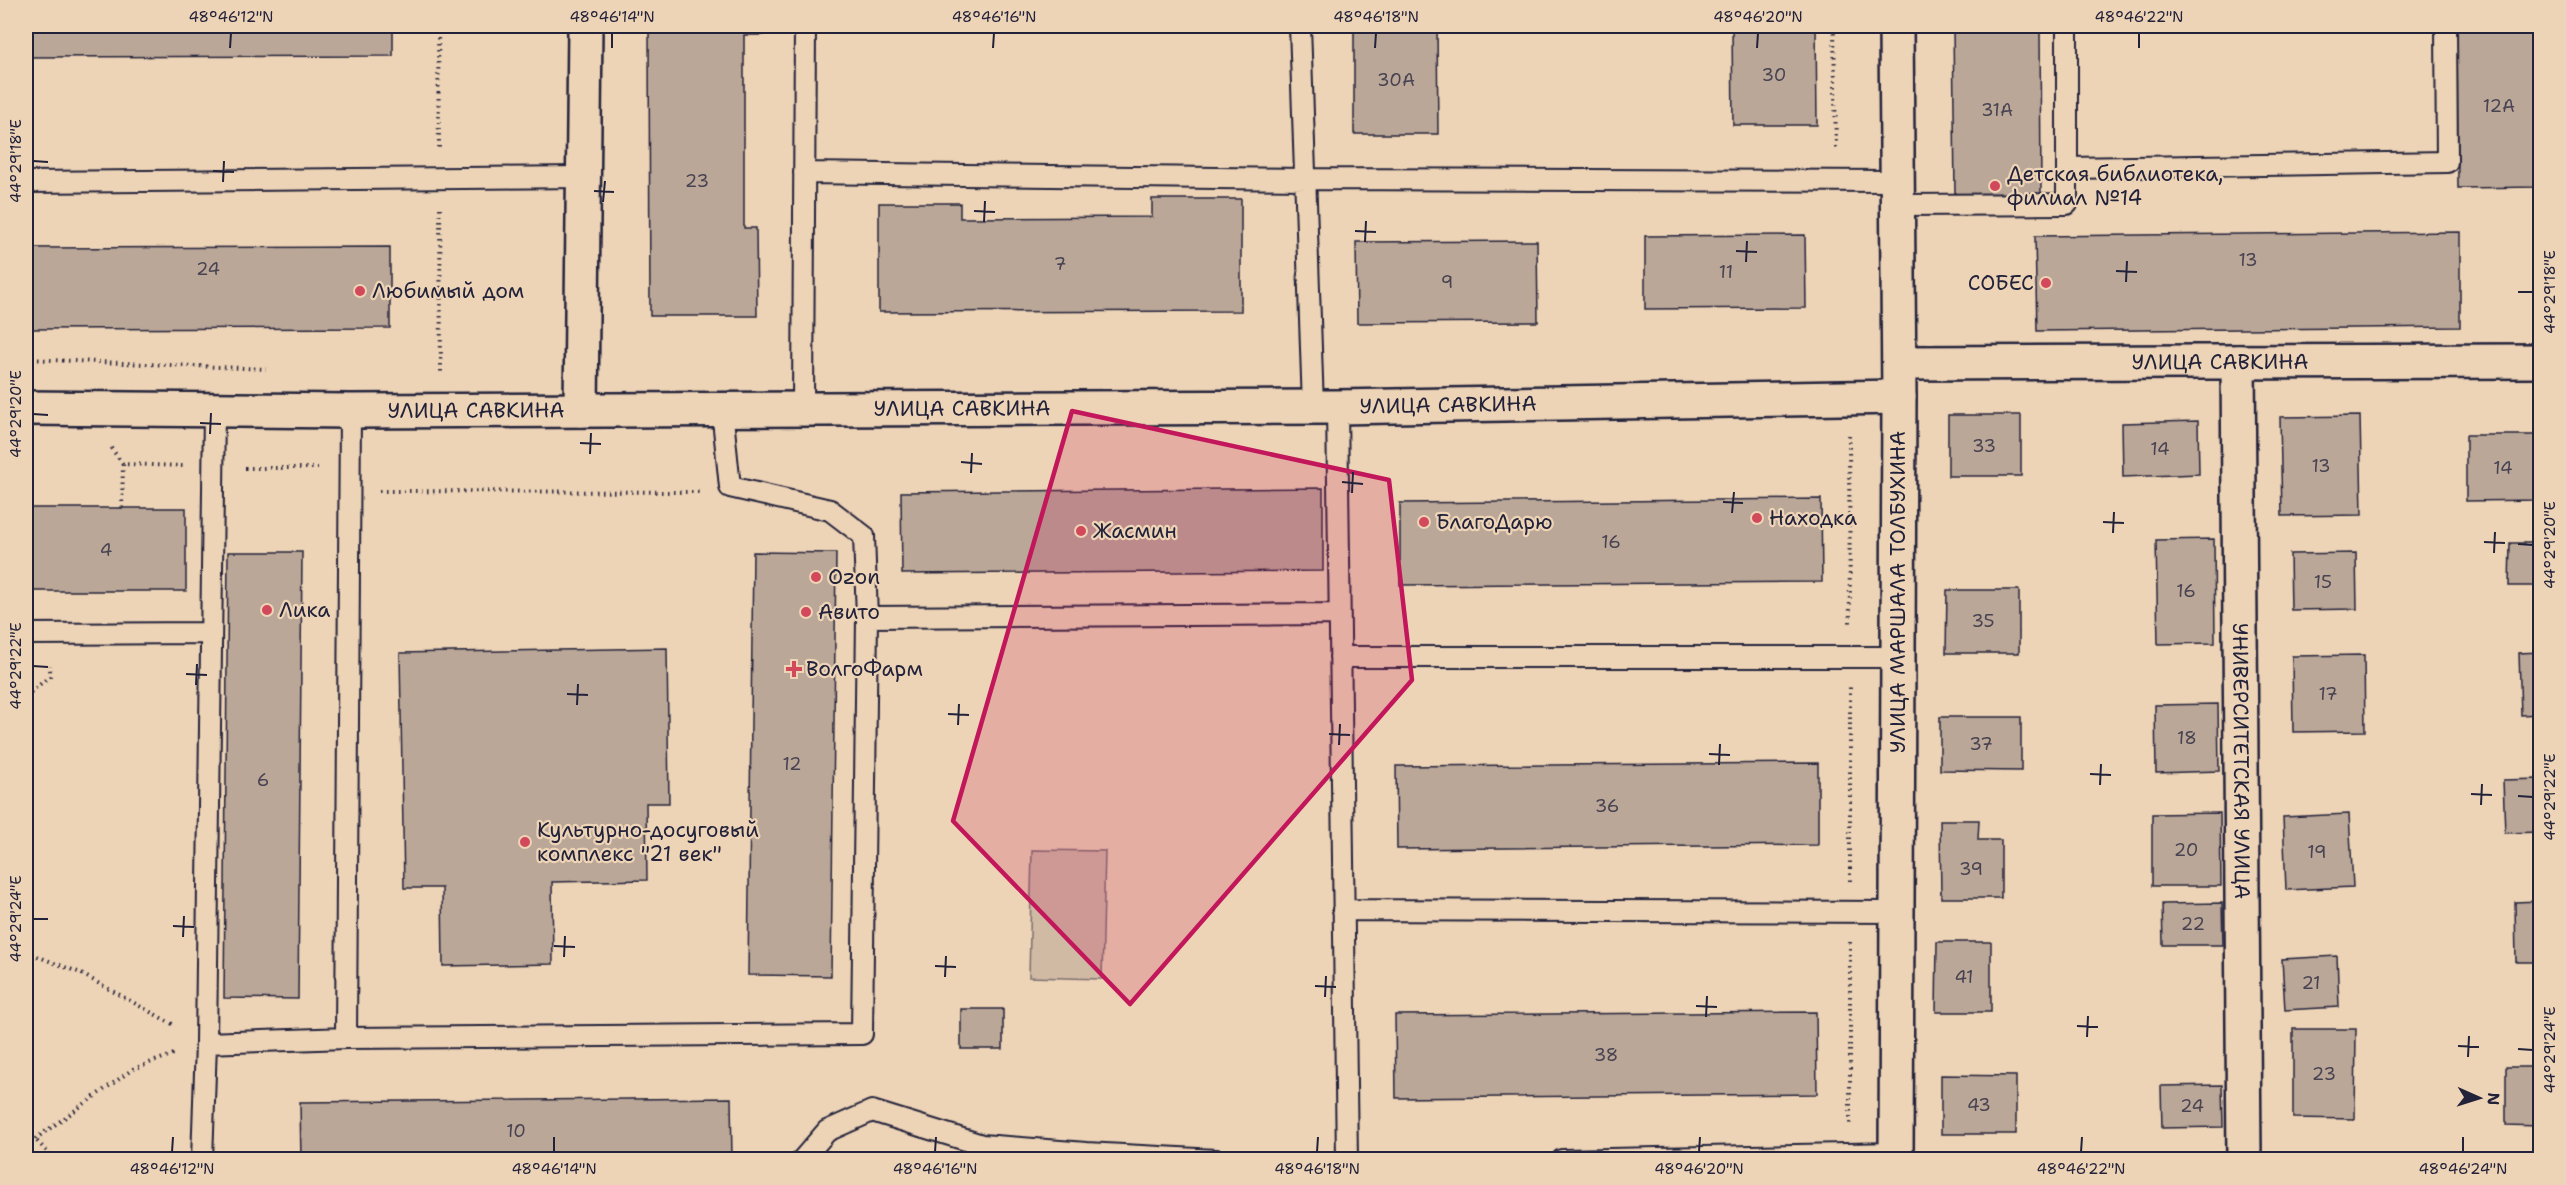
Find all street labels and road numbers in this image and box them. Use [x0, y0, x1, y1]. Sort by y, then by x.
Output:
street label: УЛИЦА САВКИНА [2131, 348, 2309, 376]
street label: УЛИЦА САВКИНА [1359, 389, 1537, 421]
street label: УЛИЦА САВКИНА [873, 394, 1051, 423]
street label: УЛИЦА САВКИНА [387, 396, 565, 425]
street label: УЛИЦА МАРШАЛА ТОЛБУХИНА [1884, 431, 1912, 753]
street label: УНИВЕРСИТЕТСКАЯ УЛИЦА [2226, 623, 2256, 899]

